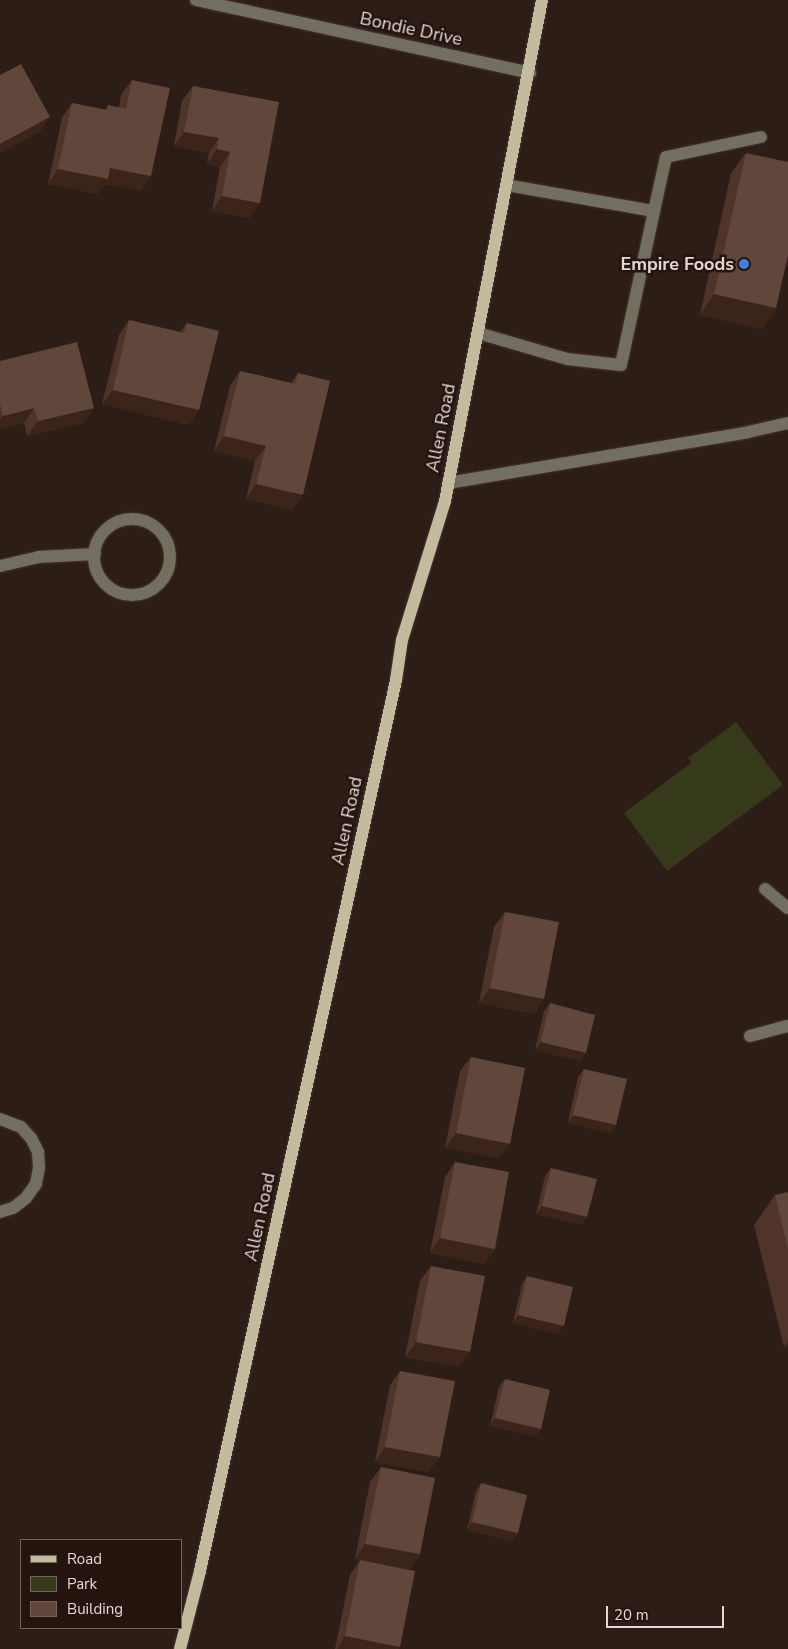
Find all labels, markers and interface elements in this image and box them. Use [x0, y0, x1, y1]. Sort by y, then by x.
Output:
street label: Bondie Drive [358, 8, 464, 50]
place label: Empire Foods [620, 253, 734, 275]
marker: Empire Foods [738, 258, 750, 270]
street label: Allen Road [422, 382, 460, 474]
street label: Allen Road [327, 775, 367, 867]
street label: Allen Road [240, 1171, 280, 1263]
legend [20, 1539, 182, 1629]
text: Road [67, 1549, 102, 1569]
text: Park [67, 1574, 97, 1594]
scale bar [608, 1596, 726, 1628]
text: Building [67, 1599, 123, 1619]
text: 20 m [614, 1605, 649, 1625]

